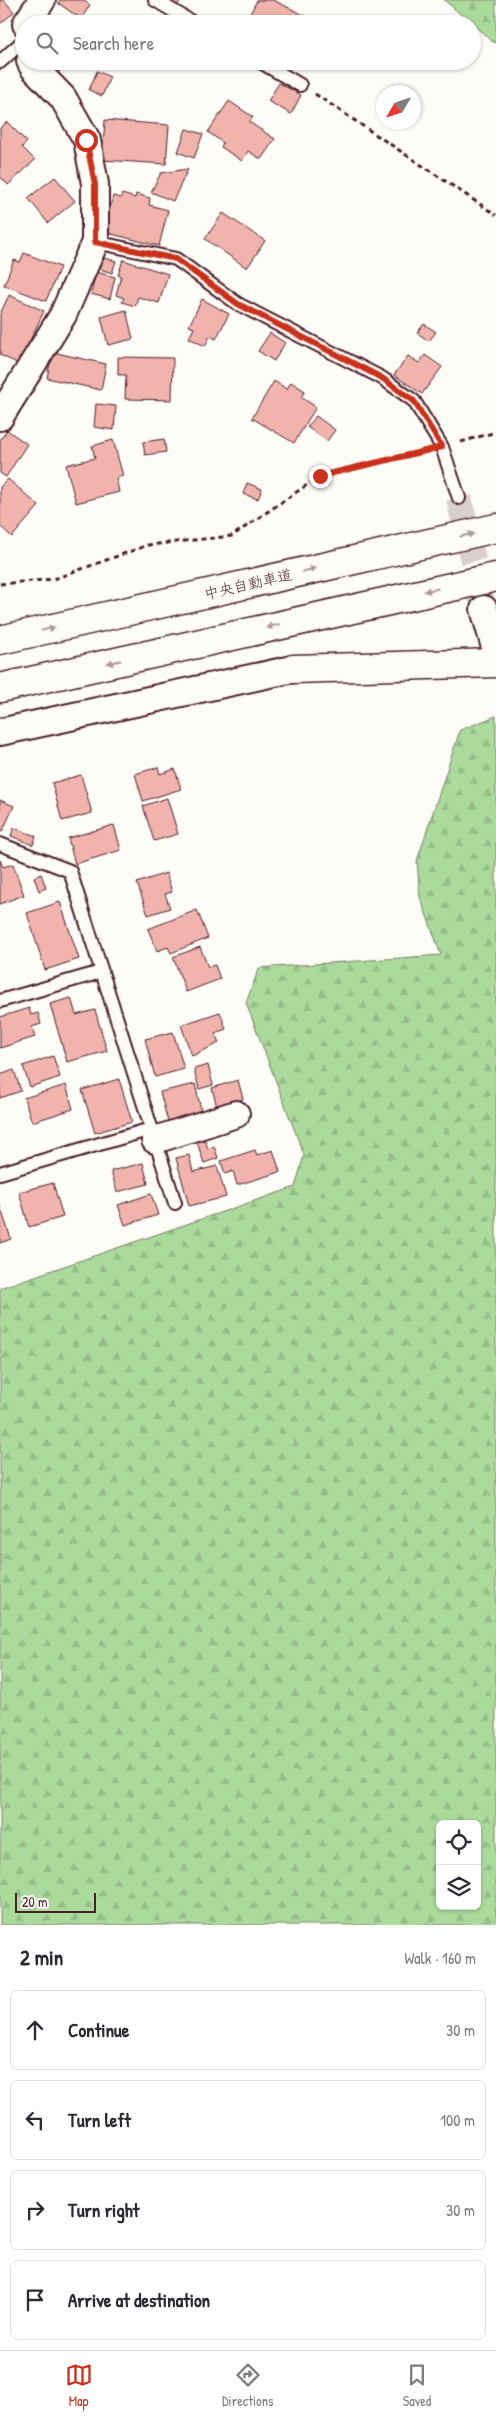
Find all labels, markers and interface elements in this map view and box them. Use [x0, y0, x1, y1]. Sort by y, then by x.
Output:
search box [15, 15, 481, 70]
icon: search [33, 29, 61, 57]
text: Search here [73, 30, 154, 56]
north arrow [376, 85, 421, 130]
route start [75, 129, 98, 152]
route end [309, 465, 332, 488]
one-way arrow [460, 531, 475, 539]
street label: 中央自動車道 [202, 564, 294, 604]
one-way arrow [301, 566, 316, 574]
one-way arrow [423, 587, 439, 595]
one-way arrow [265, 622, 280, 630]
one-way arrow [40, 625, 55, 633]
one-way arrow [107, 658, 122, 666]
map controls [436, 1820, 481, 1910]
button: locate [436, 1820, 481, 1865]
button: layers [436, 1865, 481, 1910]
scale bar [15, 1890, 96, 1913]
text: 20 m [22, 1892, 48, 1911]
text: 2 min [20, 1943, 63, 1972]
text: Walk · 160 m [404, 1947, 476, 1969]
icon: ahead [21, 2016, 49, 2044]
text: Continue [68, 2017, 129, 2043]
text: 30 m [446, 2019, 475, 2041]
icon: left [21, 2106, 49, 2134]
text: Turn left [68, 2107, 131, 2133]
text: 100 m [440, 2109, 475, 2131]
icon: right [21, 2196, 49, 2224]
text: Turn right [68, 2197, 139, 2223]
text: 30 m [446, 2199, 475, 2221]
icon: arrive [21, 2286, 49, 2314]
text: Arrive at destination [68, 2287, 210, 2313]
tab: Map [65, 2361, 93, 2410]
tab: Directions [222, 2361, 273, 2410]
tab: Saved [403, 2361, 431, 2410]

